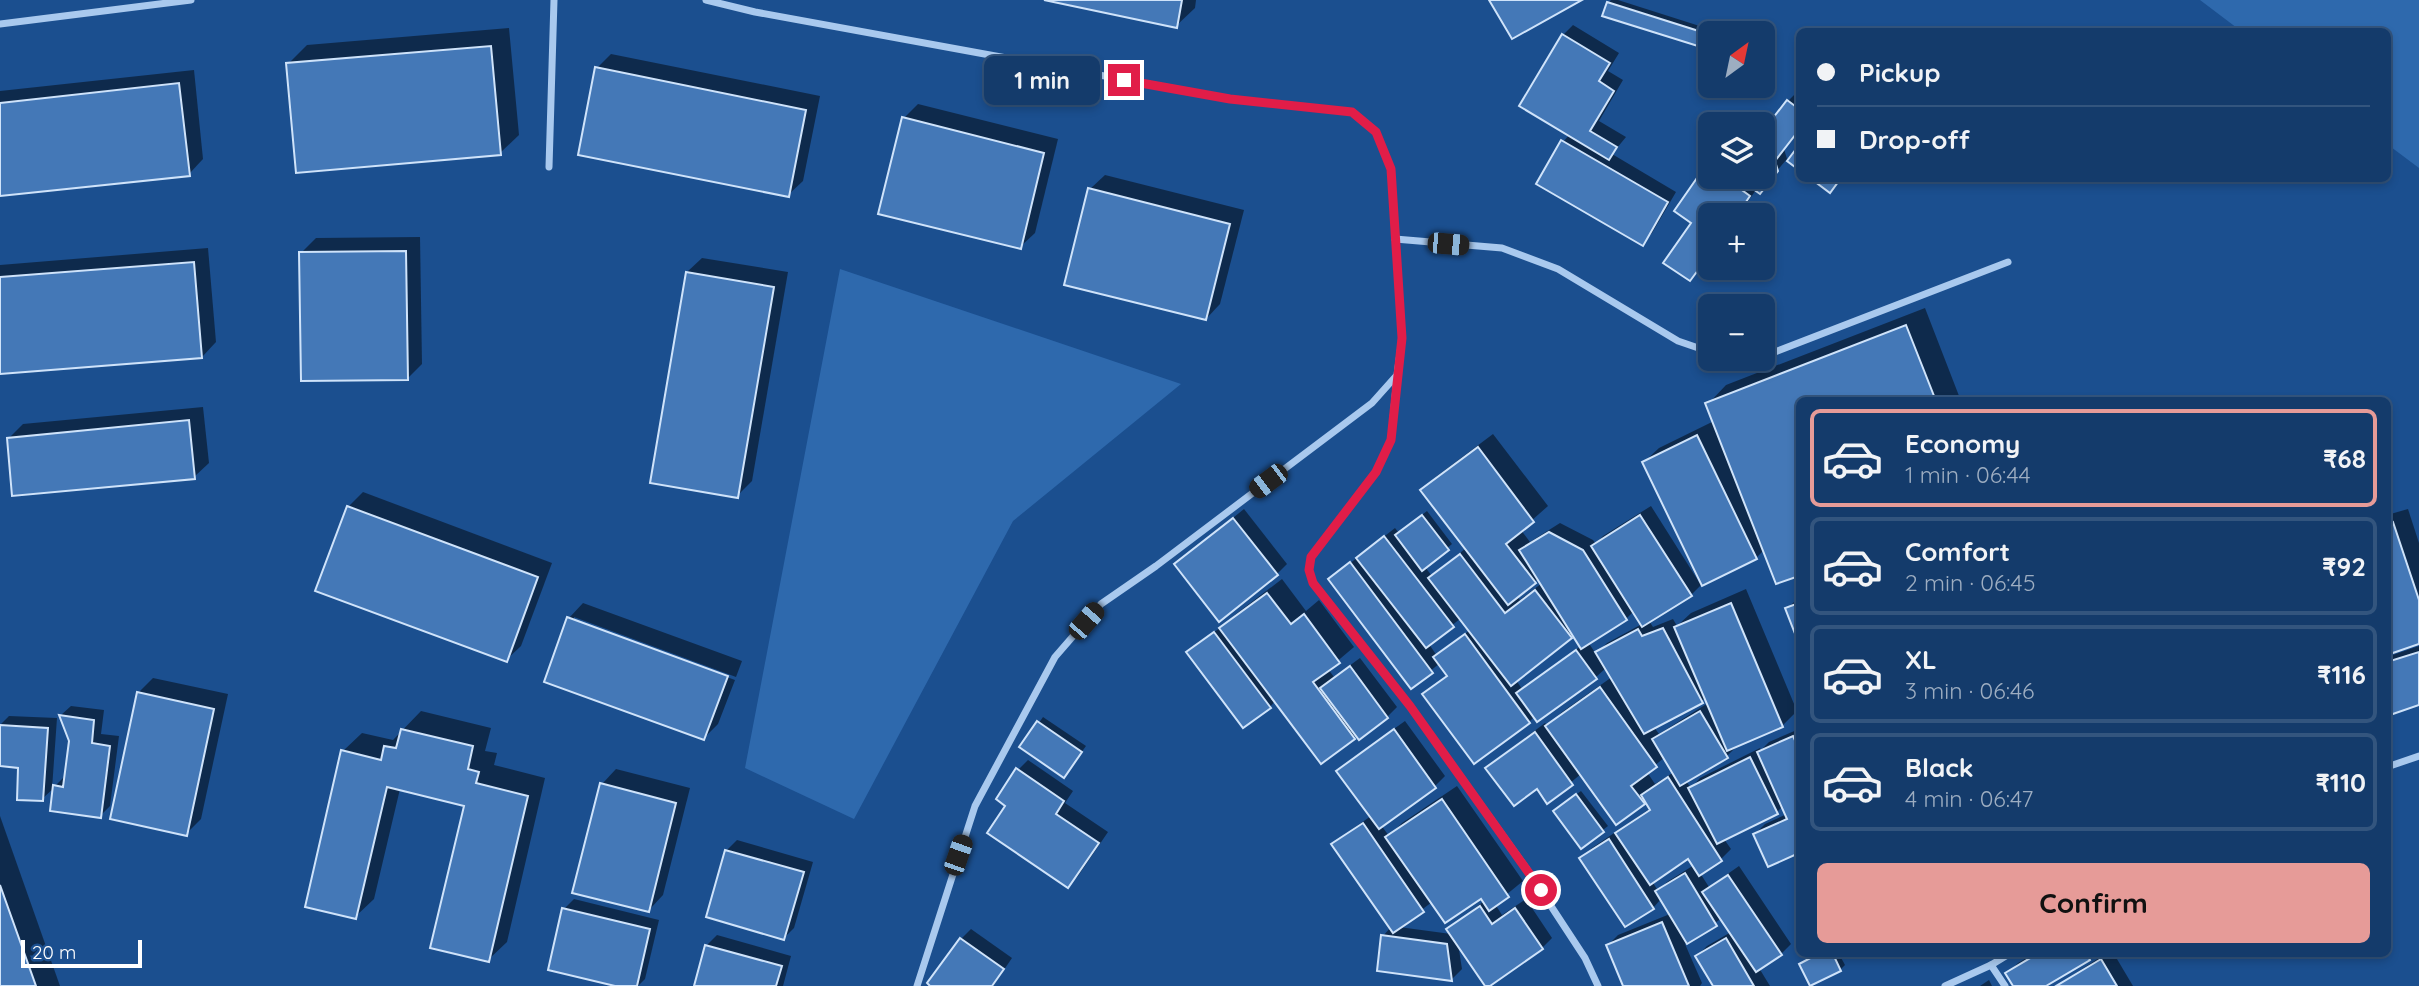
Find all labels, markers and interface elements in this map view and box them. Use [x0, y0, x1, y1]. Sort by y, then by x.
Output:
north arrow [1698, 21, 1774, 98]
map controls [1698, 21, 1775, 371]
callout: 1 min [984, 56, 1100, 104]
text: Pickup [1859, 56, 1941, 89]
route end [1108, 64, 1140, 96]
text: 1 min [1014, 66, 1070, 95]
button: layers [1698, 112, 1775, 189]
text: Drop-off [1859, 123, 1970, 156]
button: + [1698, 203, 1775, 280]
car [1427, 232, 1470, 256]
button: − [1698, 294, 1775, 371]
icon: car [1821, 427, 1884, 490]
text: Economy [1905, 427, 2020, 460]
text: ₹68 [2323, 442, 2366, 475]
car [1245, 460, 1292, 502]
text: 1 min · 06:44 [1905, 460, 2031, 489]
icon: car [1821, 535, 1884, 598]
text: Comfort [1905, 535, 2010, 568]
text: ₹92 [2322, 550, 2366, 583]
text: 2 min · 06:45 [1905, 568, 2035, 597]
car [1065, 598, 1108, 644]
icon: car [1821, 643, 1884, 706]
text: XL [1905, 643, 1937, 676]
text: ₹116 [2317, 658, 2366, 691]
text: 3 min · 06:46 [1905, 676, 2034, 705]
icon: car [1821, 751, 1884, 814]
text: Black [1905, 751, 1974, 784]
text: ₹110 [2315, 766, 2366, 799]
text: 4 min · 06:47 [1905, 784, 2033, 813]
car [942, 832, 975, 878]
button: Confirm [1817, 863, 2370, 943]
route start [1525, 874, 1557, 906]
scale bar [21, 937, 142, 969]
text: 20 m [32, 940, 76, 964]

